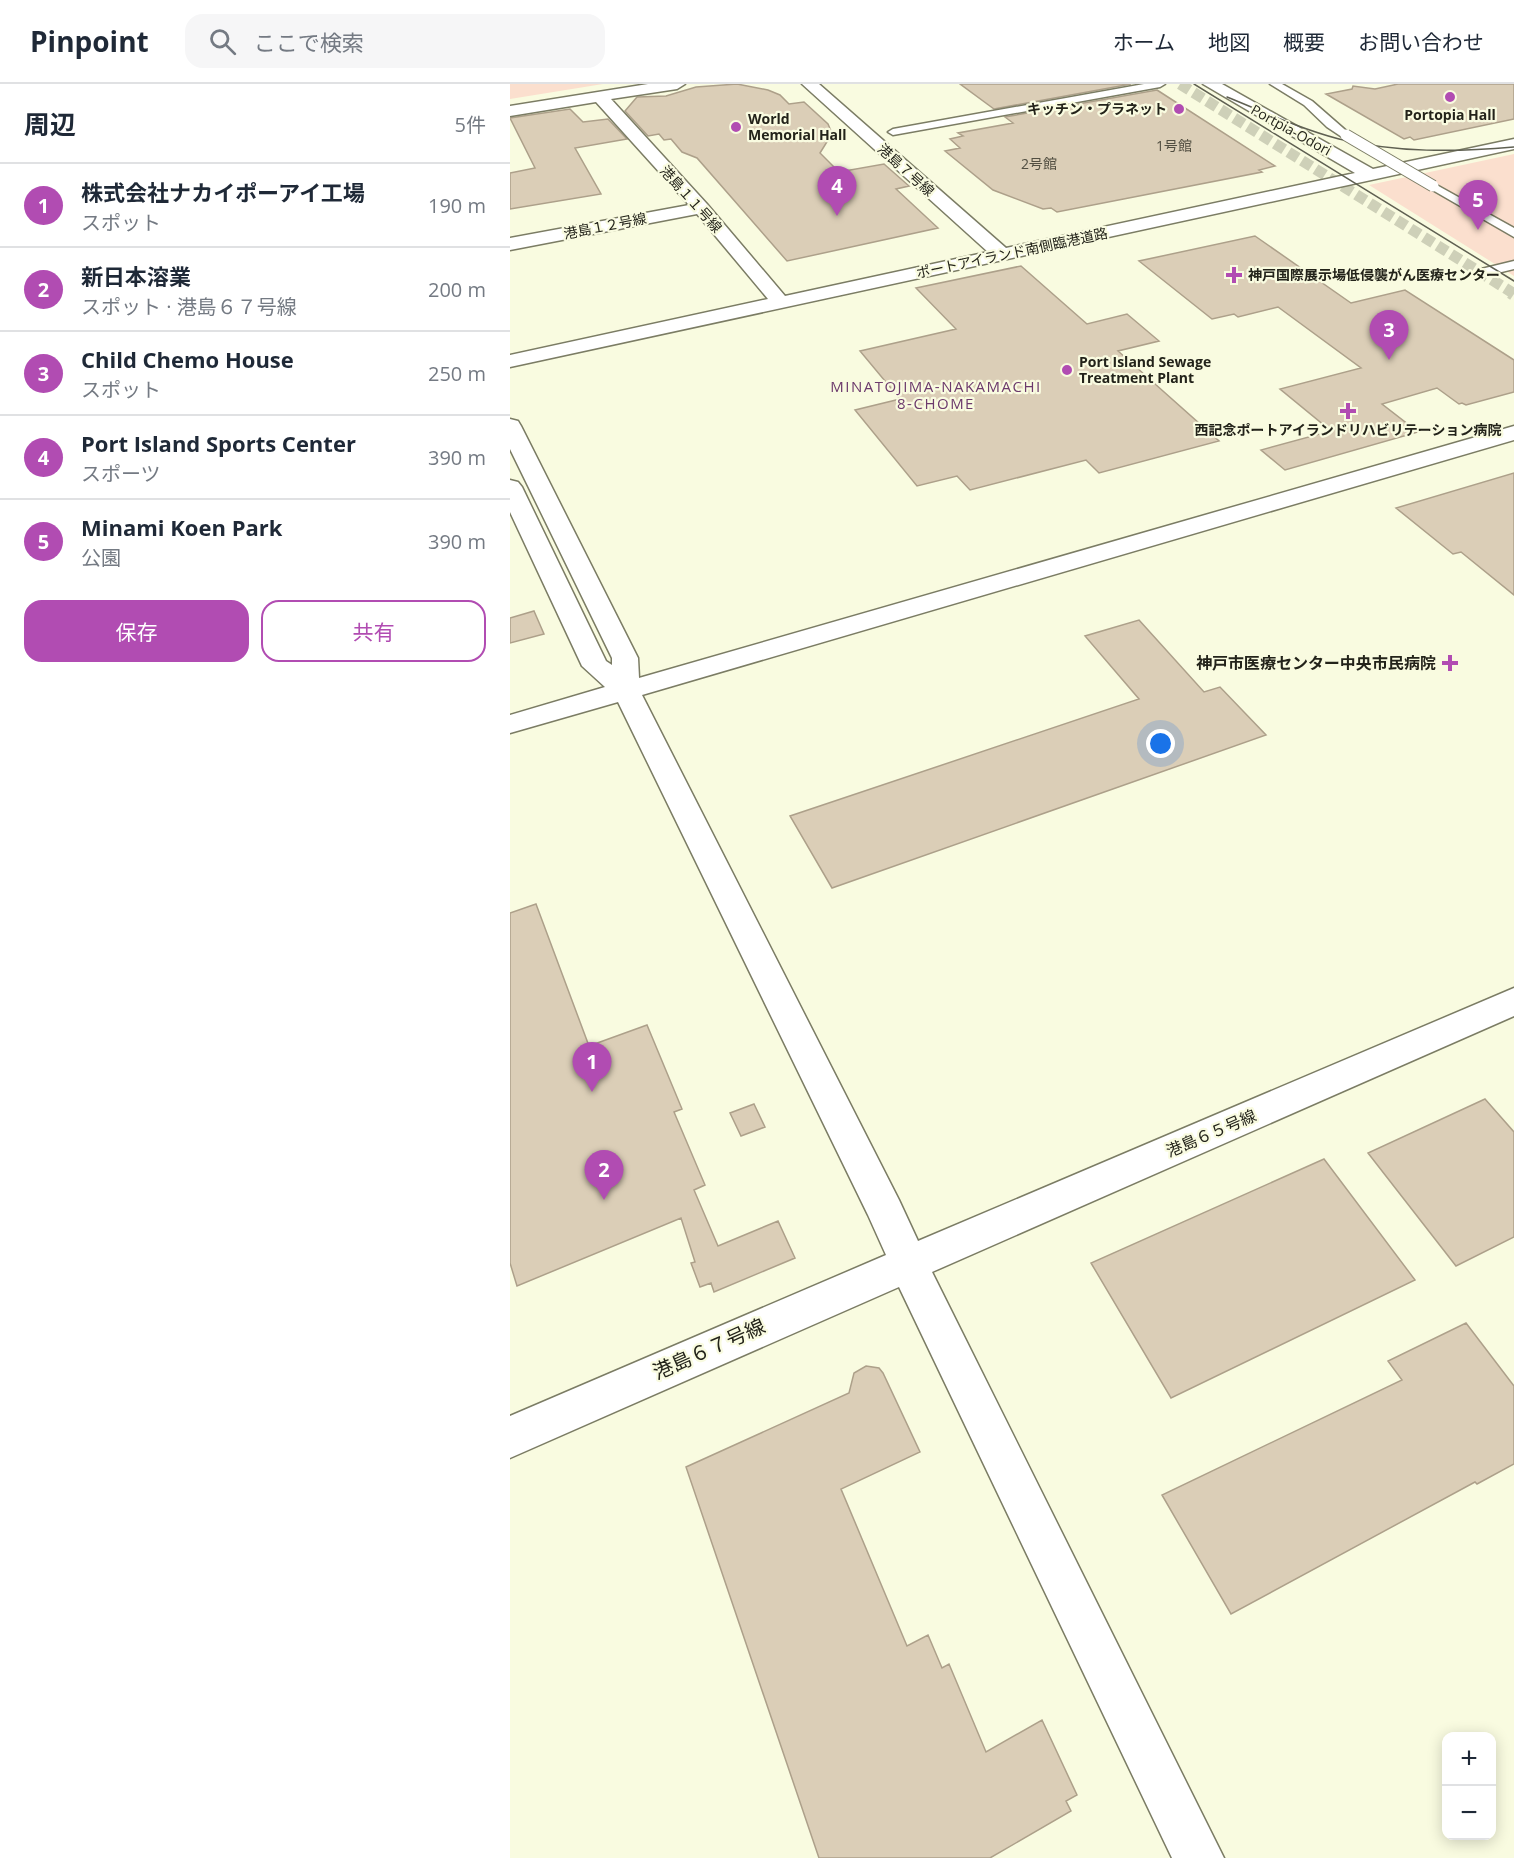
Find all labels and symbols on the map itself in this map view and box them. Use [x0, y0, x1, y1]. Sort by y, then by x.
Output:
marker: Portopia Hall [1443, 90, 1457, 104]
place label: キッチン・プラネット [1027, 99, 1167, 118]
street label: Portpia-Odori [1248, 100, 1335, 159]
marker: キッチン・プラネット [1172, 102, 1186, 116]
place label: Portopia Hall [1404, 105, 1496, 124]
place label: World Memorial Hall [748, 109, 847, 144]
marker: World Memorial Hall [729, 120, 743, 134]
house number: 1号館 [1156, 136, 1192, 155]
street label: 港島７号線 [874, 139, 939, 200]
house number: 2号館 [1021, 154, 1057, 173]
street label: 港島１１号線 [656, 161, 727, 236]
pin: 4 [818, 166, 856, 216]
pin: 5 [1458, 180, 1498, 230]
street label: 港島１２号線 [562, 208, 648, 243]
street label: ポートアイランド南側臨港道路 [914, 223, 1109, 282]
place label: 神戸国際展示場低侵襲がん医療センター [1248, 265, 1500, 284]
marker: 神戸国際展示場低侵襲がん医療センター [1225, 266, 1243, 284]
pin: 3 [1370, 310, 1408, 360]
place label: Port Island Sewage Treatment Plant [1079, 352, 1211, 387]
marker: Port Island Sewage Treatment Plant [1060, 363, 1074, 377]
district label: MINATOJIMA-NAKAMACHI 8-CHOME [830, 376, 1042, 413]
marker: 西記念ポートアイランドリハビリテーション病院 [1339, 402, 1357, 420]
place label: 西記念ポートアイランドリハビリテーション病院 [1194, 420, 1502, 439]
place label: 神戸市医療センター中央市民病院 [1196, 652, 1436, 674]
marker: 神戸市医療センター中央市民病院 [1441, 654, 1459, 672]
your location [1146, 729, 1175, 758]
pin: 1 [572, 1042, 611, 1092]
street label: 港島６５号線 [1163, 1104, 1259, 1162]
pin: 2 [584, 1150, 623, 1200]
street label: 港島６７号線 [648, 1312, 769, 1385]

